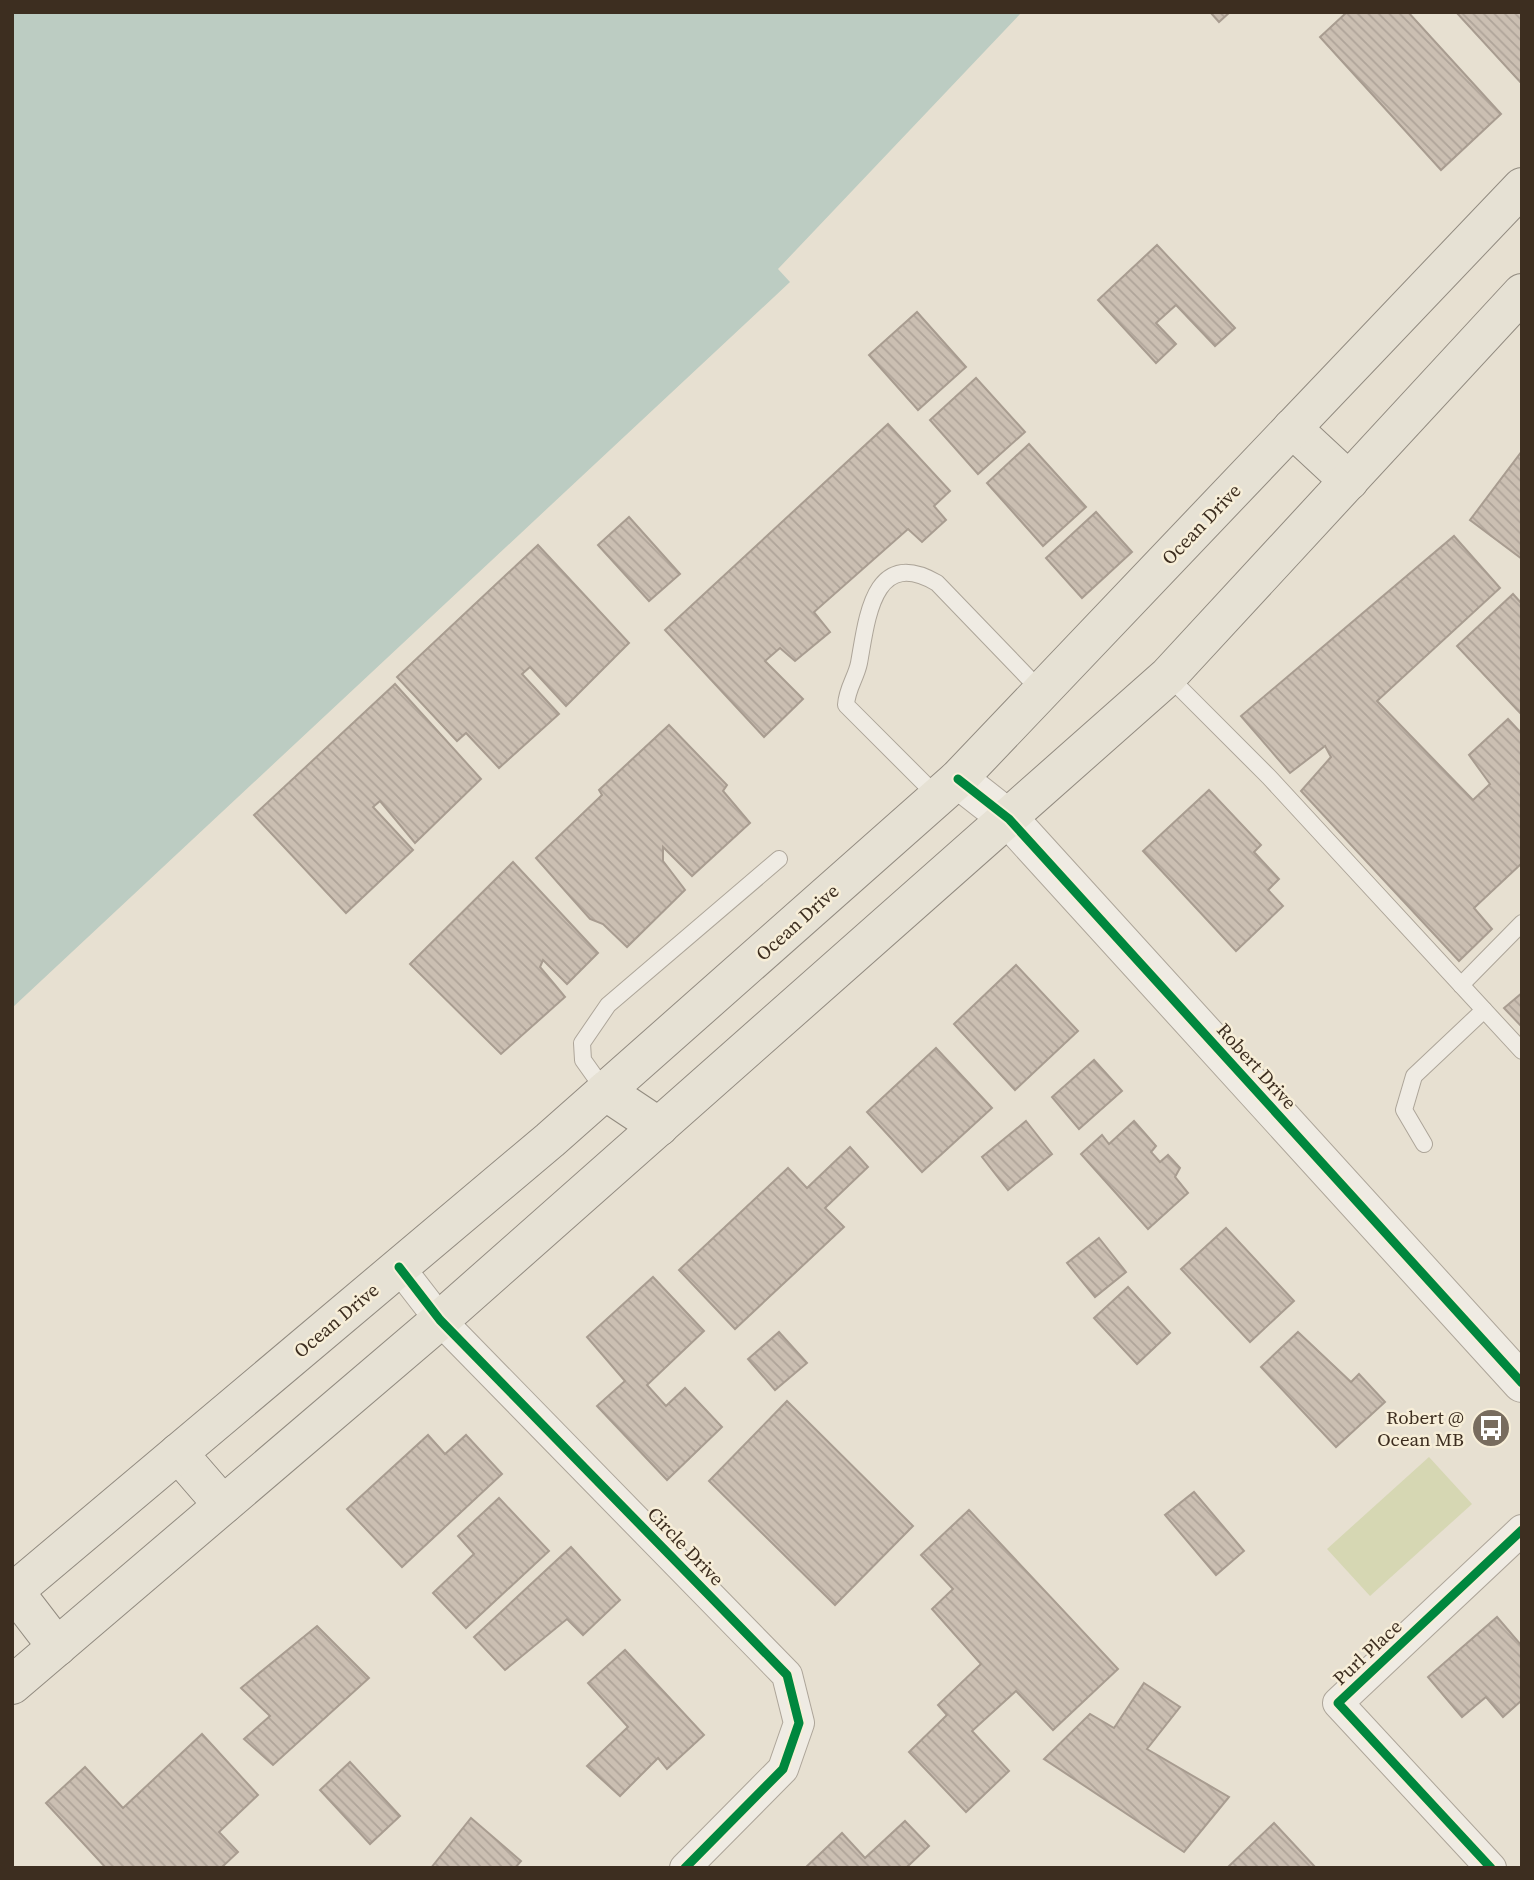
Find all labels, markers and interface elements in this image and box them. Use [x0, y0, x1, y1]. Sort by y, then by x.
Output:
street label: Ocean Drive [1156, 478, 1246, 570]
street label: Ocean Drive [750, 878, 844, 966]
street label: Robert Drive [1211, 1017, 1303, 1115]
street label: Ocean Drive [288, 1277, 384, 1363]
place label: Robert @ Ocean MB [1377, 1404, 1464, 1452]
bus stop icon: Robert @ Ocean MB [1470, 1407, 1512, 1449]
street label: Circle Drive [642, 1501, 730, 1591]
street label: Purl Place [1327, 1613, 1407, 1691]

